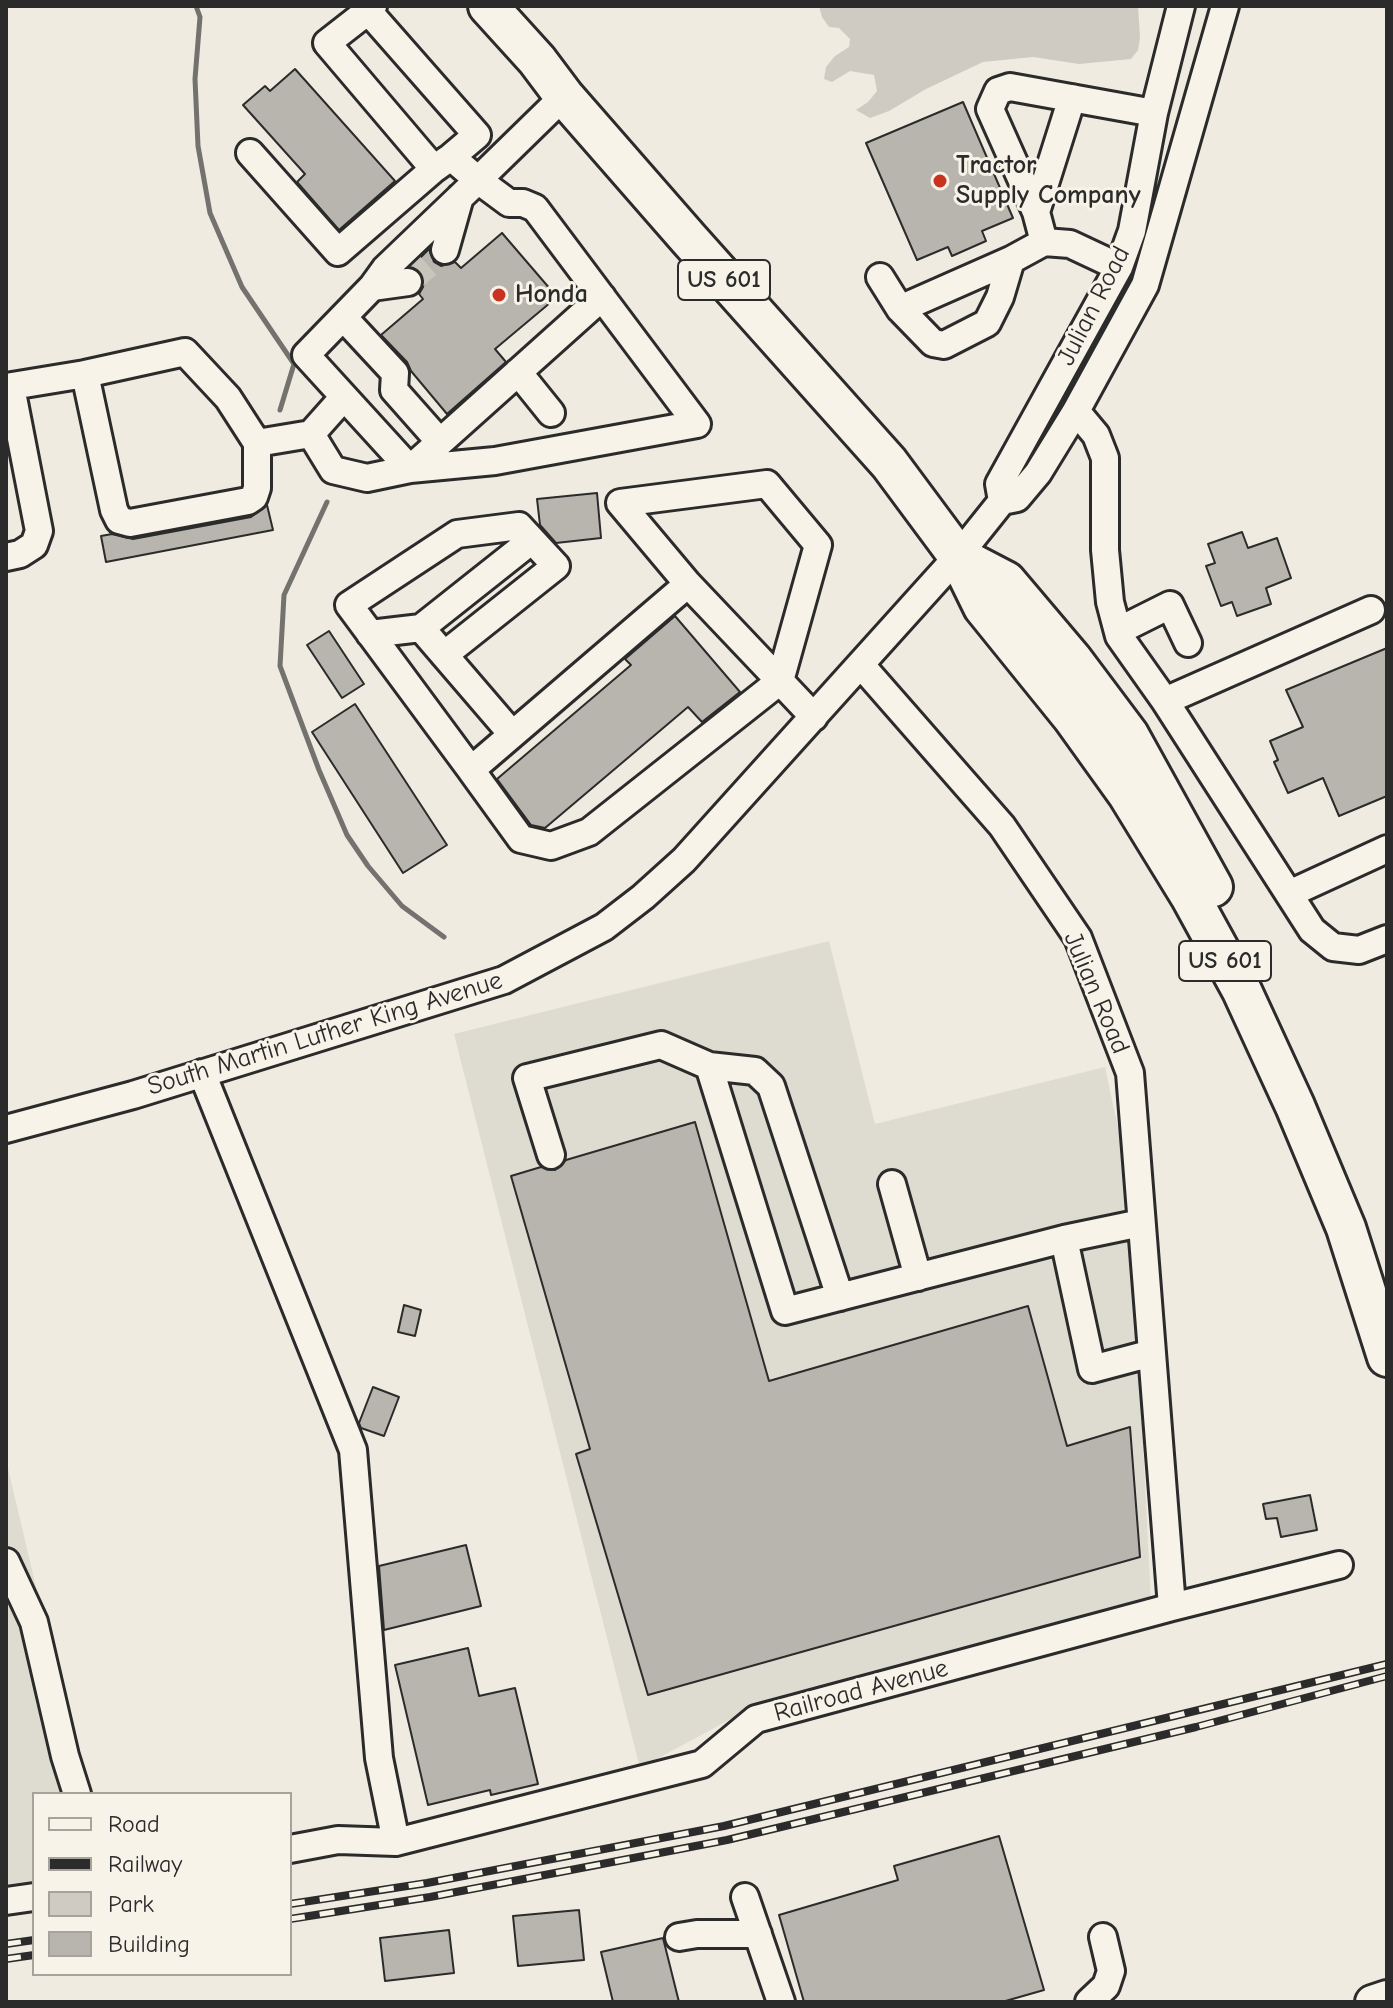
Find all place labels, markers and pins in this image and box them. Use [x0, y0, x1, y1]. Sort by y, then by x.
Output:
place label: Tractor Supply Company [956, 150, 1141, 212]
marker: Tractor Supply Company [931, 172, 949, 190]
place label: Honda [515, 279, 588, 311]
marker: Honda [490, 286, 508, 304]

